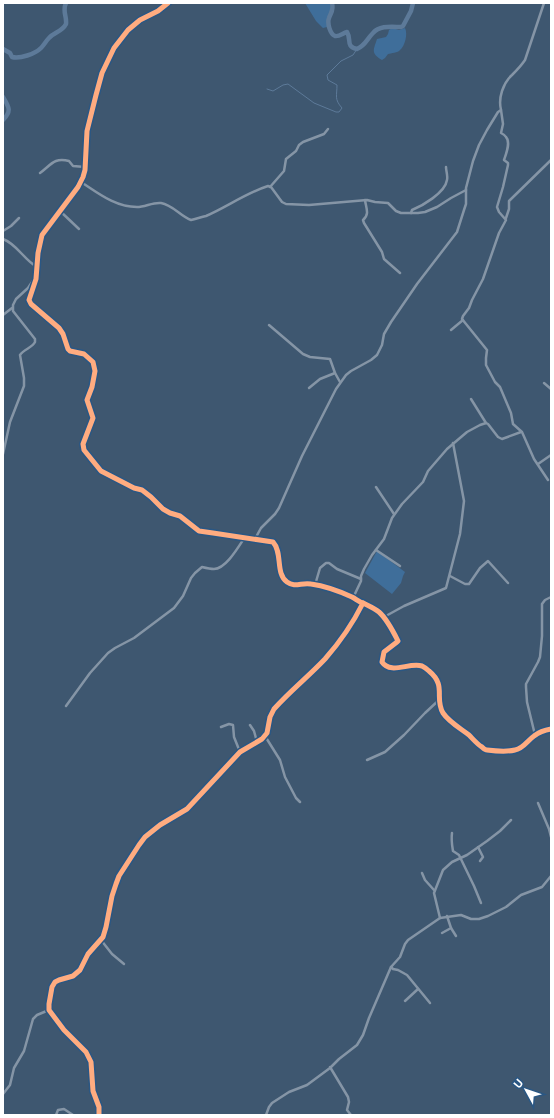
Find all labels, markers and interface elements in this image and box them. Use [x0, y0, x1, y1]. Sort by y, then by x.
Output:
north arrow [506, 1070, 546, 1110]
text: U [511, 1077, 526, 1090]

